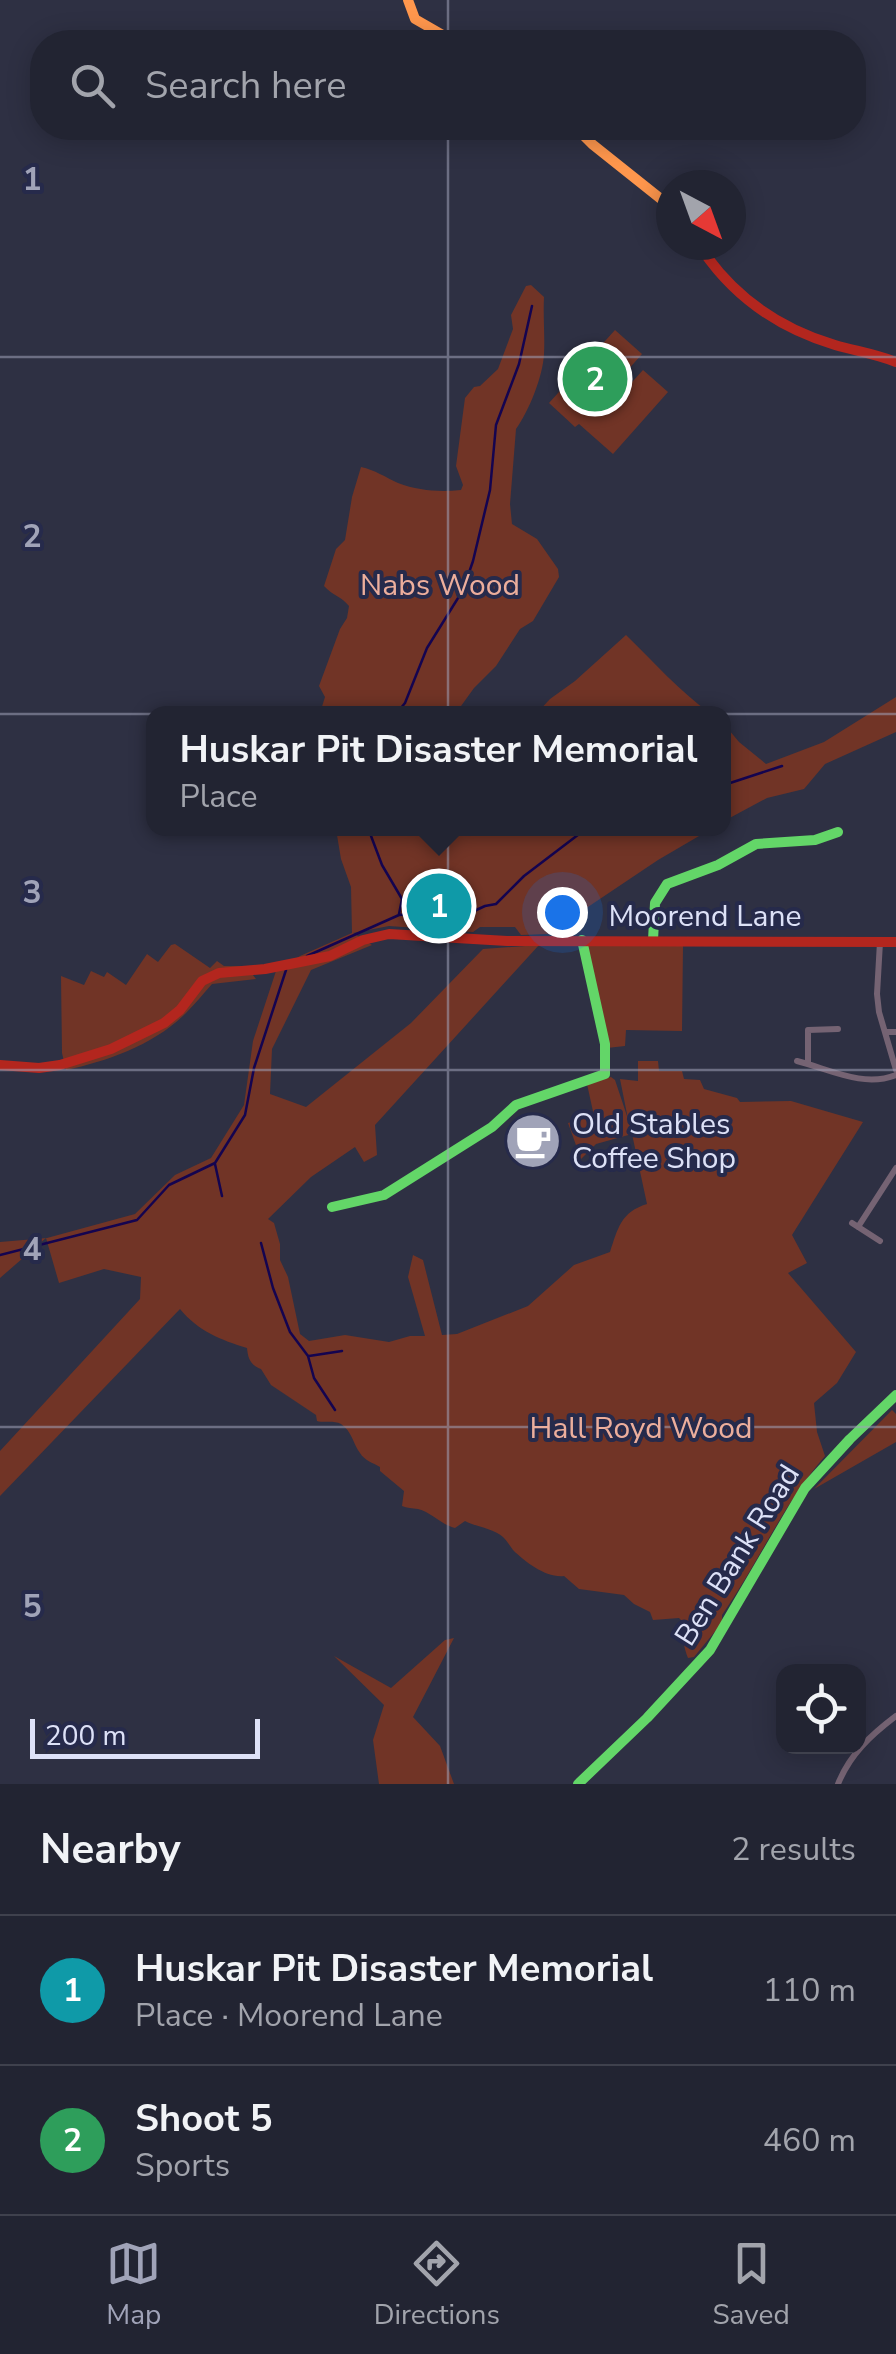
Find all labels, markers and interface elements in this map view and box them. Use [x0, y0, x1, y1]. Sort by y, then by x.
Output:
search box [30, 30, 866, 140]
icon: search [65, 58, 120, 113]
text: Search here [145, 60, 346, 111]
text: 1 [22, 158, 42, 201]
north arrow [656, 170, 746, 260]
pin: 2 [562, 342, 628, 416]
text: 2 [22, 515, 42, 558]
park label: Nabs Wood [360, 565, 520, 606]
popup [146, 706, 731, 836]
text: Huskar Pit Disaster Memorial [179, 724, 698, 775]
text: Place [179, 775, 258, 818]
pin: 1 [406, 868, 472, 944]
text: 3 [22, 871, 42, 914]
your location [537, 887, 588, 938]
street label: Moorend Lane [609, 896, 801, 937]
place label: Old Stables Coffee Shop [572, 1104, 736, 1179]
cafe icon: Old Stables Coffee Shop [503, 1111, 563, 1171]
text: 4 [22, 1228, 42, 1271]
park label: Hall Royd Wood [530, 1408, 752, 1449]
street label: Ben Bank Road [665, 1457, 810, 1654]
text: 5 [22, 1585, 42, 1628]
map controls [776, 1664, 866, 1754]
button: locate [776, 1664, 866, 1754]
scale bar [30, 1714, 260, 1758]
text: 200 m [45, 1717, 127, 1755]
text: Nearby [40, 1821, 181, 1878]
text: 2 results [731, 1828, 856, 1871]
text: Huskar Pit Disaster Memorial [135, 1943, 653, 1994]
text: 1 [63, 1969, 82, 2012]
text: 110 m [763, 1969, 856, 2012]
text: Place · Moorend Lane [135, 1994, 443, 2037]
text: Shoot 5 [135, 2093, 272, 2144]
text: 2 [63, 2119, 82, 2162]
text: 460 m [763, 2119, 856, 2162]
text: Sports [135, 2144, 230, 2187]
tab: Map [106, 2236, 161, 2334]
tab: Directions [374, 2236, 500, 2334]
tab: Saved [712, 2236, 790, 2334]

